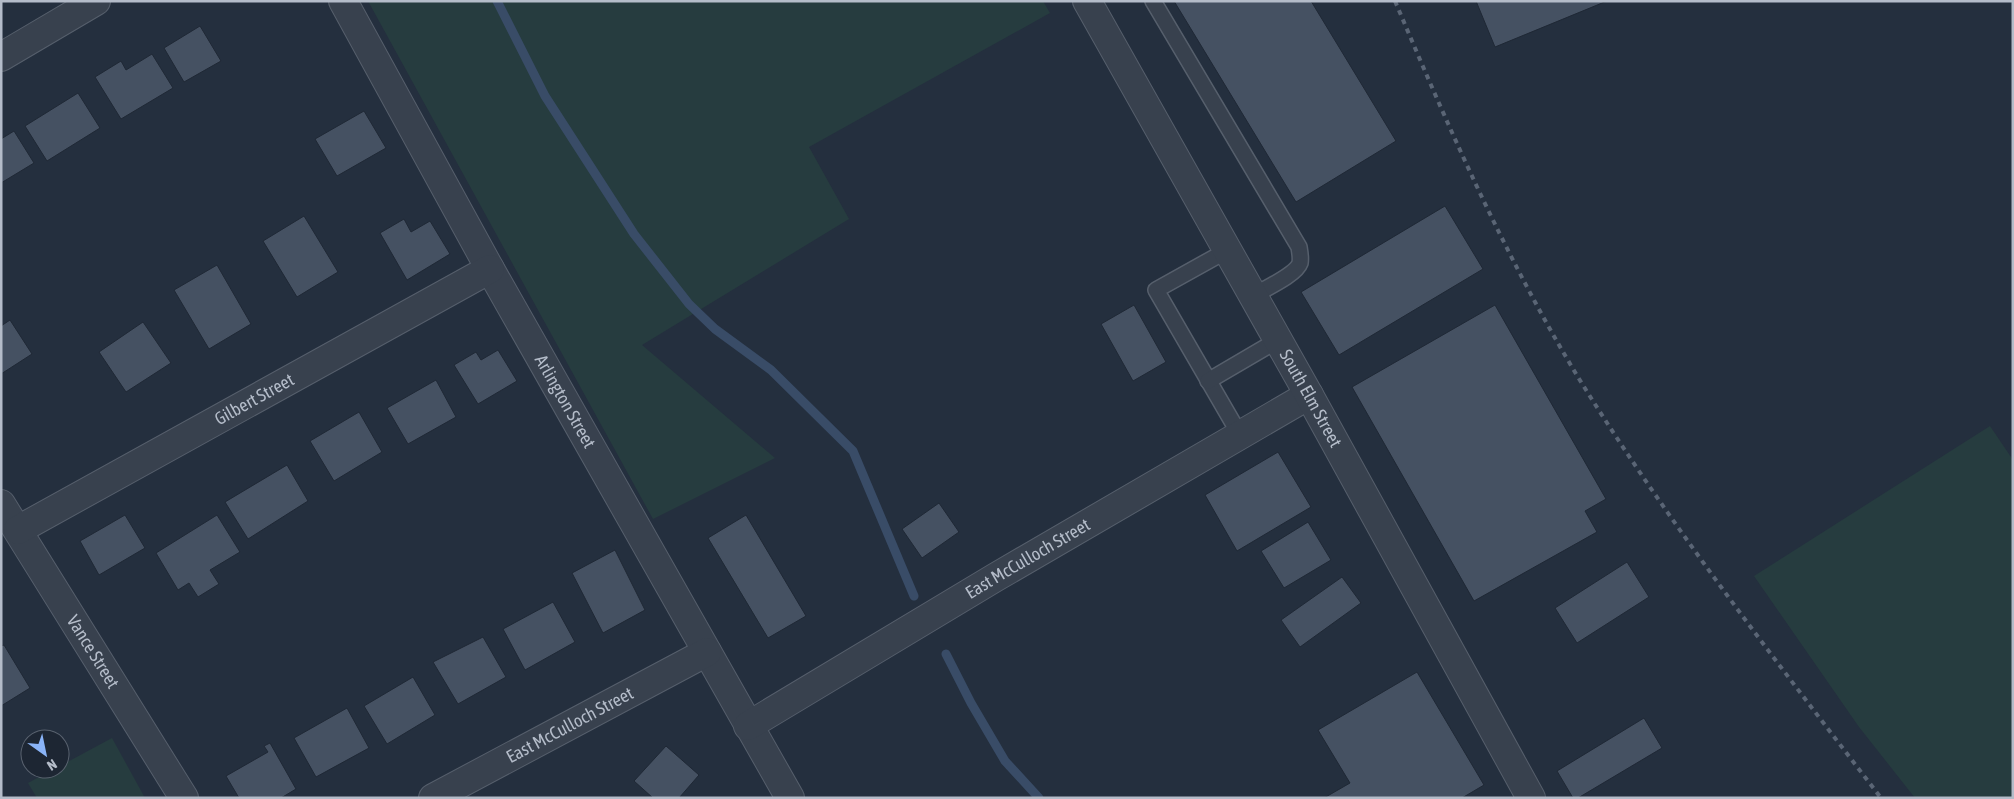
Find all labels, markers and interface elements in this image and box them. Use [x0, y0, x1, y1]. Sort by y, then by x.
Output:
street label: South Elm Street [1275, 346, 1347, 451]
street label: Arlington Street [531, 351, 600, 452]
street label: Gilbert Street [211, 369, 297, 429]
street label: East McCulloch Street [961, 514, 1094, 603]
street label: Vance Street [63, 611, 124, 692]
street label: East McCulloch Street [502, 682, 637, 767]
north arrow [20, 729, 70, 779]
text: N [44, 756, 60, 774]

